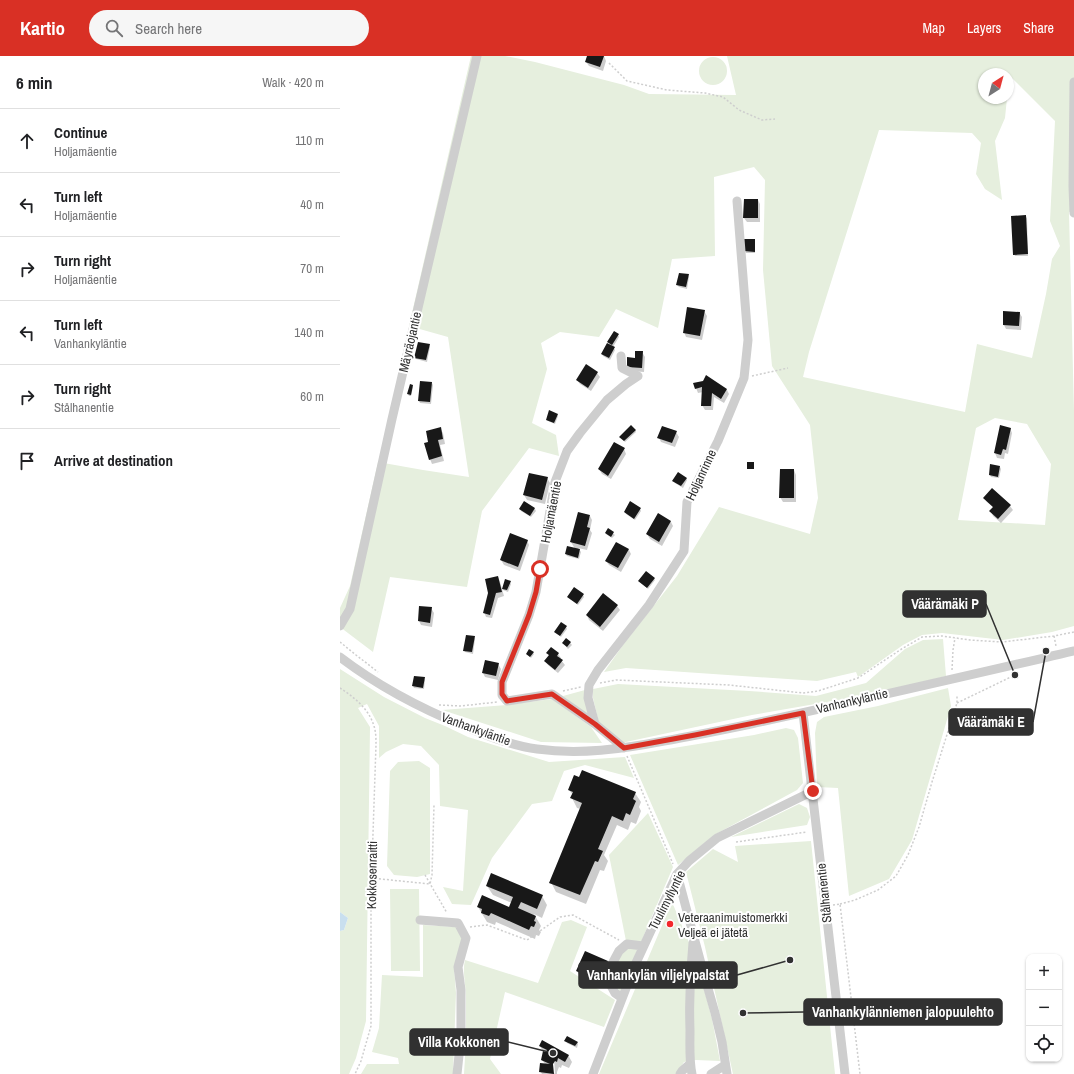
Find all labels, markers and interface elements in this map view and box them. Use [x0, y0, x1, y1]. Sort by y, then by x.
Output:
search box [89, 10, 369, 46]
text: Kartio [20, 15, 65, 41]
icon: search [103, 17, 125, 39]
text: Search here [135, 18, 202, 39]
text: Map [923, 19, 945, 37]
text: Layers [967, 19, 1001, 37]
text: Share [1023, 19, 1054, 37]
north arrow [978, 68, 1014, 104]
text: 6 min [16, 71, 52, 94]
text: Walk · 420 m [262, 74, 324, 91]
text: Continue [54, 122, 107, 143]
icon: ahead [16, 130, 38, 152]
text: 110 m [295, 132, 324, 149]
text: Holjamäentie [54, 143, 117, 160]
text: Turn left [54, 186, 102, 207]
icon: left [16, 194, 38, 216]
text: 40 m [300, 196, 324, 213]
text: Holjamäentie [54, 207, 117, 224]
text: Turn right [54, 250, 111, 271]
icon: right [16, 258, 38, 280]
text: 70 m [300, 260, 324, 277]
text: Holjamäentie [54, 271, 117, 288]
street label: Mäyräojantie [395, 310, 425, 374]
text: Turn left [54, 314, 102, 335]
icon: left [16, 322, 38, 344]
text: 140 m [294, 324, 324, 341]
text: Vanhankyläntie [54, 335, 127, 352]
text: Turn right [54, 378, 111, 399]
icon: right [16, 386, 38, 408]
text: 60 m [300, 388, 324, 405]
text: Stålhanentie [54, 399, 114, 416]
street label: Holjanrinne [682, 447, 720, 503]
icon: arrive [16, 450, 38, 472]
text: Arrive at destination [54, 450, 173, 471]
street label: Holjamäentie [537, 479, 565, 544]
route start [531, 560, 549, 578]
callout: Väärämäki P [903, 591, 986, 617]
text: Väärämäki P [911, 595, 979, 613]
street label: Vanhankyläntie [815, 685, 889, 717]
street label: Vanhankyläntie [439, 709, 513, 749]
callout: Väärämäki E [949, 709, 1033, 735]
text: Väärämäki E [957, 713, 1025, 731]
route end [804, 782, 822, 800]
street label: Kokkosenraitti [363, 841, 381, 909]
street label: Stålhanentie [812, 862, 836, 924]
street label: Tuulimyllyntie [645, 867, 689, 933]
place label: Veteraanimuistomerkki Veljeä ei jätetä [678, 909, 788, 941]
marker: Veteraanimuistomerkki Veljeä ei jätetä [665, 919, 675, 929]
map controls [1026, 954, 1062, 1062]
button: + [1026, 954, 1062, 990]
callout: Vanhankylän viljelypalstat [579, 962, 737, 988]
text: Vanhankylän viljelypalstat [587, 966, 729, 984]
button: − [1026, 990, 1062, 1026]
callout: Vanhankylänniemen jalopuulehto [804, 999, 1002, 1025]
text: Vanhankylänniemen jalopuulehto [812, 1003, 994, 1021]
button: locate [1026, 1026, 1062, 1062]
callout: Villa Kokkonen [410, 1029, 508, 1055]
text: Villa Kokkonen [418, 1033, 500, 1051]

